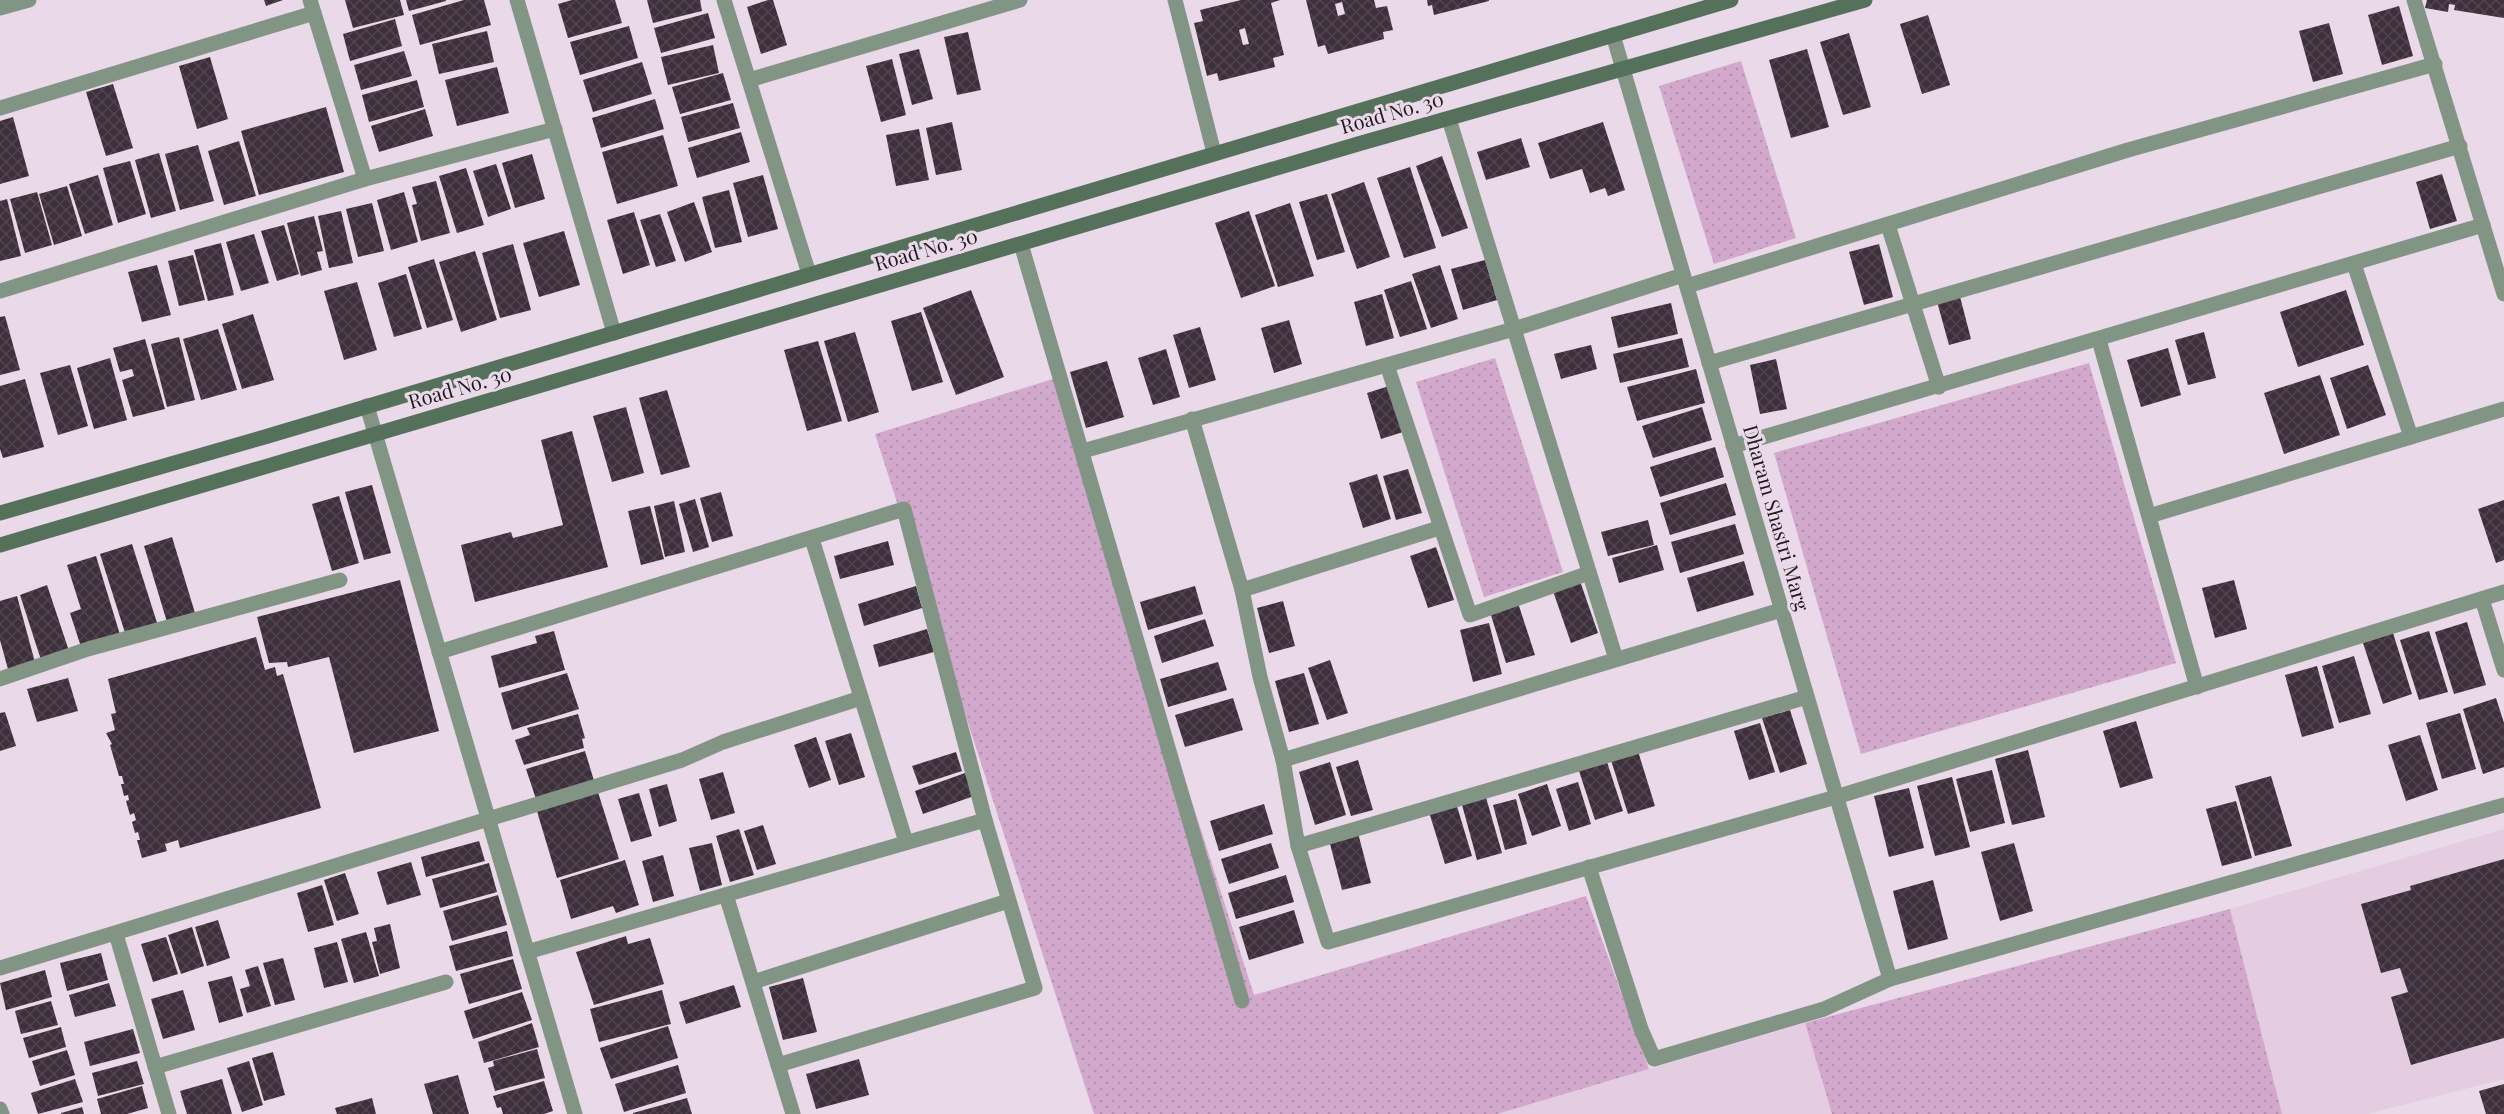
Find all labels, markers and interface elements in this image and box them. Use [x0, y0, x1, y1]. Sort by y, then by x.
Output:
street label: Road No. 30 [1337, 84, 1446, 139]
street label: Road No. 30 [871, 221, 980, 276]
street label: Road No. 30 [405, 359, 514, 414]
street label: Dharam Shastri Marg [1738, 421, 1817, 614]

